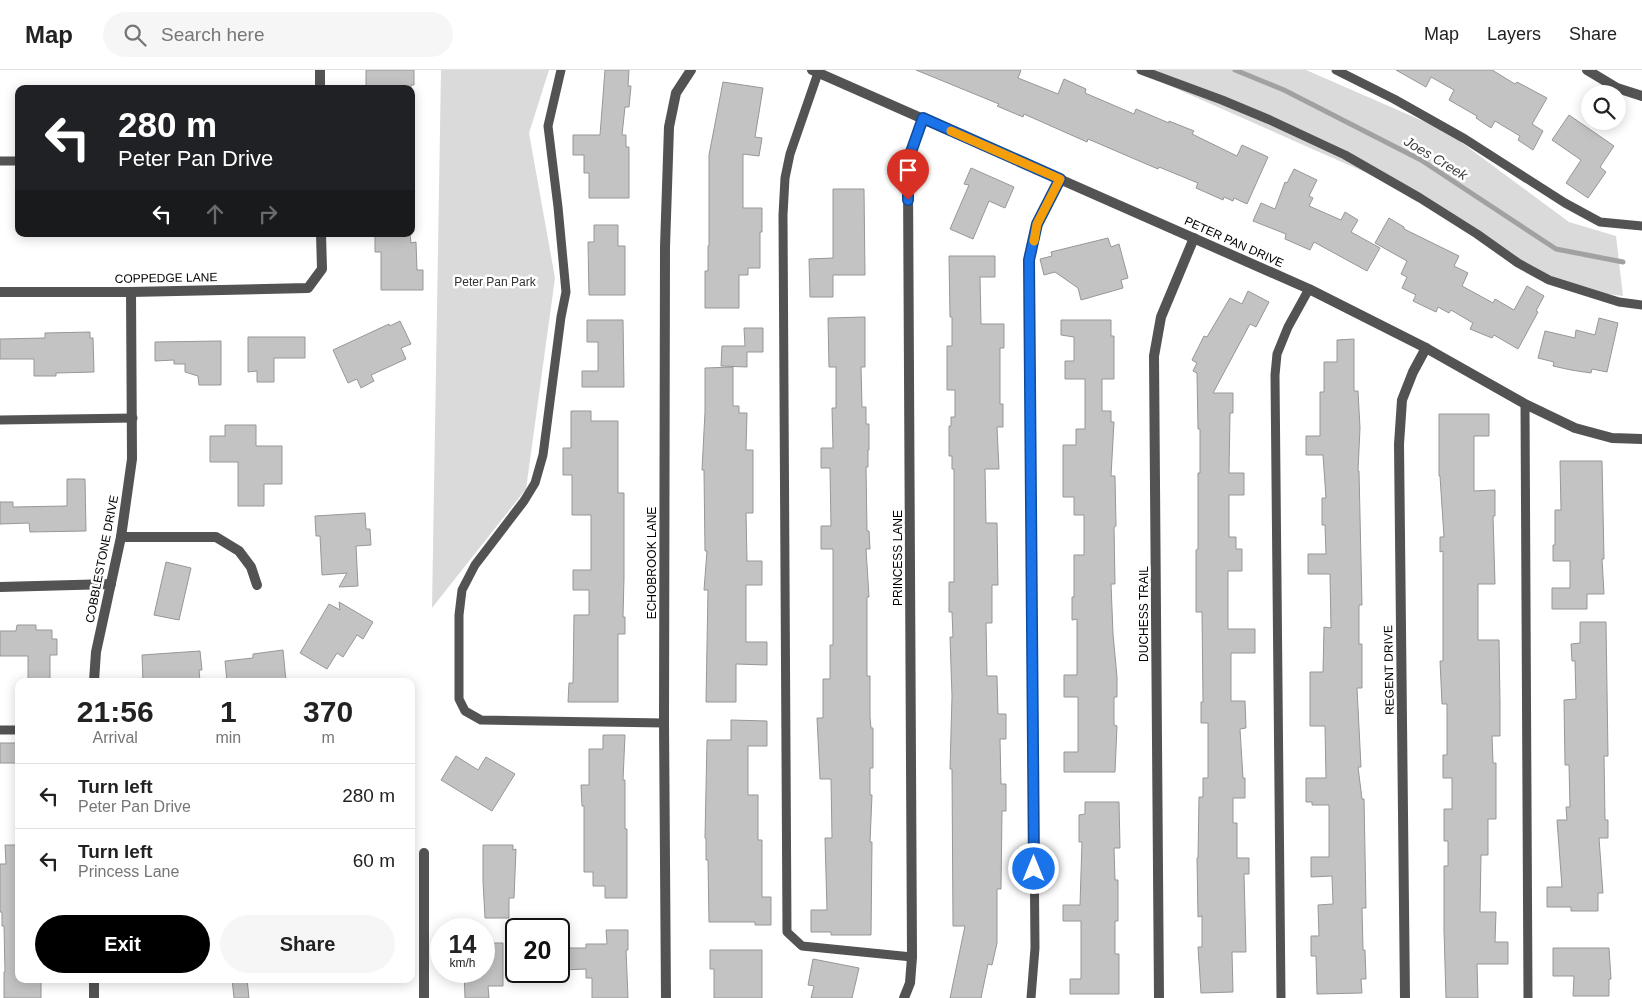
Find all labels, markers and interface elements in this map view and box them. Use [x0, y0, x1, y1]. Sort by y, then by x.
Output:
search box [103, 12, 453, 57]
text: Map [25, 21, 73, 48]
icon: search [121, 21, 149, 49]
text: Search here [161, 24, 265, 45]
text: Map [1424, 24, 1459, 44]
text: Layers [1487, 24, 1541, 44]
text: Share [1569, 24, 1617, 44]
map controls [1581, 85, 1626, 130]
button: search [1581, 85, 1626, 130]
icon: left [35, 105, 100, 170]
text: 280 m [118, 105, 217, 144]
water label: Joes Creek [1401, 132, 1471, 184]
text: Peter Pan Drive [118, 146, 273, 171]
pin [887, 149, 929, 200]
icon: arrive [894, 156, 922, 184]
icon: left [148, 200, 176, 228]
icon: ahead [201, 200, 229, 228]
icon: right [254, 200, 282, 228]
street label: PETER PAN DRIVE [1182, 214, 1286, 270]
street label: COPPEDGE LANE [115, 270, 217, 286]
park label: Peter Pan Park [454, 275, 537, 289]
street label: COBBLESTONE DRIVE [83, 494, 121, 624]
street label: ECHOBROOK LANE [645, 507, 659, 619]
street label: PRINCESS LANE [891, 510, 905, 606]
street label: DUCHESS TRAIL [1137, 566, 1151, 662]
street label: REGENT DRIVE [1381, 625, 1397, 715]
text: 21:56 [77, 695, 154, 728]
text: 1 [220, 695, 237, 728]
text: 370 [303, 695, 353, 728]
text: Arrival [93, 729, 138, 746]
text: min [215, 729, 241, 746]
text: m [321, 729, 335, 746]
text: Turn left [78, 776, 153, 797]
icon: left [35, 782, 63, 810]
text: 280 m [342, 785, 395, 806]
text: Peter Pan Drive [78, 798, 191, 815]
text: Turn left [78, 841, 153, 862]
position arrow [1007, 842, 1059, 894]
icon: left [35, 847, 63, 875]
text: 60 m [353, 850, 395, 871]
text: Princess Lane [78, 863, 179, 880]
button: Exit [35, 915, 210, 973]
button: Share [220, 915, 395, 973]
speed limit sign: 20 [505, 918, 570, 983]
text: 14 [449, 930, 476, 958]
text: km/h [449, 956, 476, 970]

